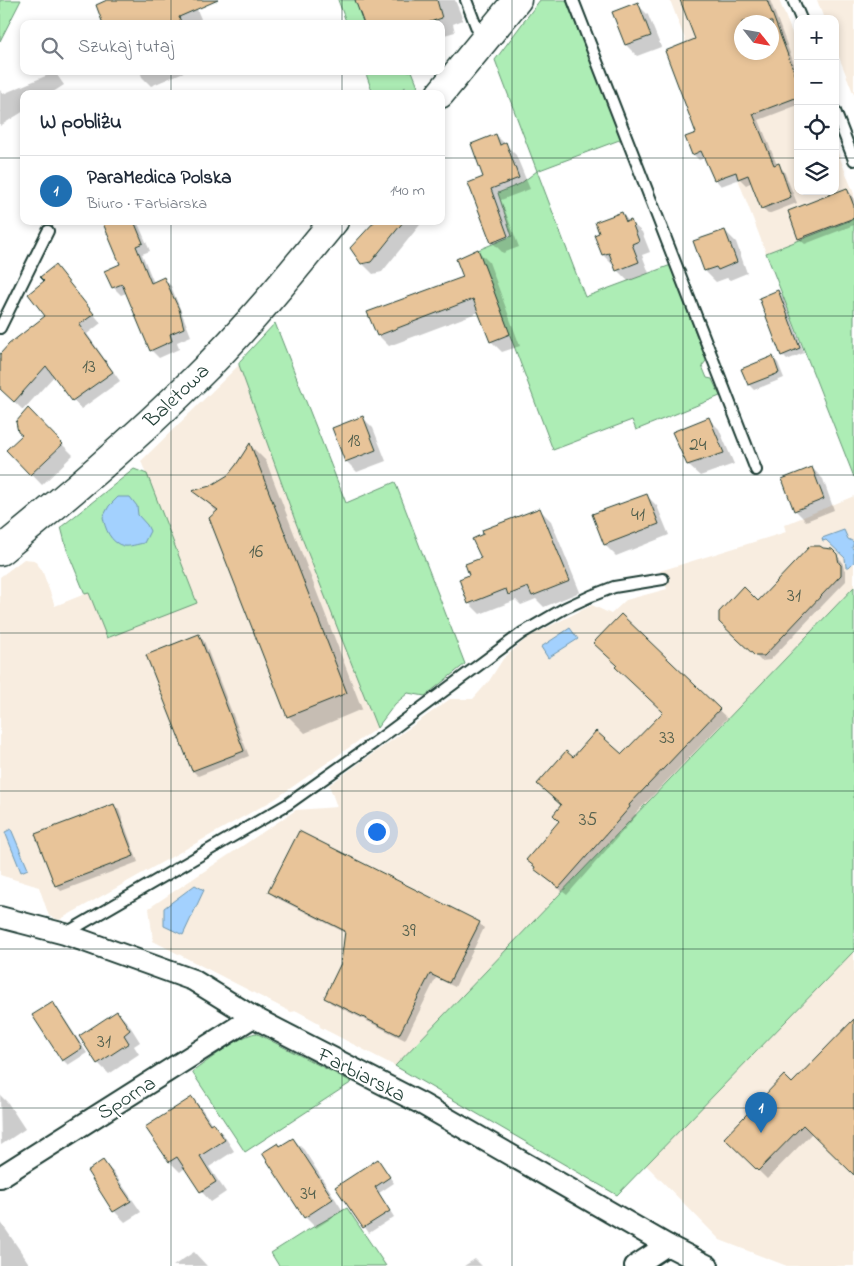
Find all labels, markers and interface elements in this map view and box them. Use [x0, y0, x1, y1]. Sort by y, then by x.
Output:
north arrow [734, 15, 779, 60]
map controls [794, 15, 839, 195]
button: + [794, 15, 839, 60]
search box [20, 20, 445, 75]
icon: search [38, 34, 66, 62]
text: Szukaj tutaj [78, 34, 174, 61]
button: − [794, 60, 839, 105]
button: locate [794, 105, 839, 150]
text: W pobliżu [40, 108, 122, 138]
button: layers [794, 150, 839, 195]
text: ParaMedica Polska [87, 165, 231, 192]
text: 1 [53, 179, 59, 203]
text: 140 m [390, 179, 425, 203]
text: Biuro · Farbiarska [87, 192, 207, 216]
house number: 13 [82, 354, 96, 381]
street label: Baletowa [137, 357, 217, 436]
house number: 18 [347, 428, 361, 455]
house number: 24 [689, 432, 707, 459]
house number: 41 [631, 502, 645, 529]
house number: 16 [249, 539, 263, 566]
house number: 31 [787, 583, 801, 610]
house number: 33 [659, 725, 675, 752]
house number: 35 [579, 807, 597, 834]
your location [364, 819, 390, 845]
house number: 39 [402, 918, 416, 945]
house number: 31 [97, 1029, 111, 1056]
street label: Farbiarska [311, 1040, 410, 1111]
street label: Sporna [92, 1069, 162, 1128]
pin: 1 [745, 1092, 777, 1133]
house number: 34 [300, 1181, 316, 1208]

